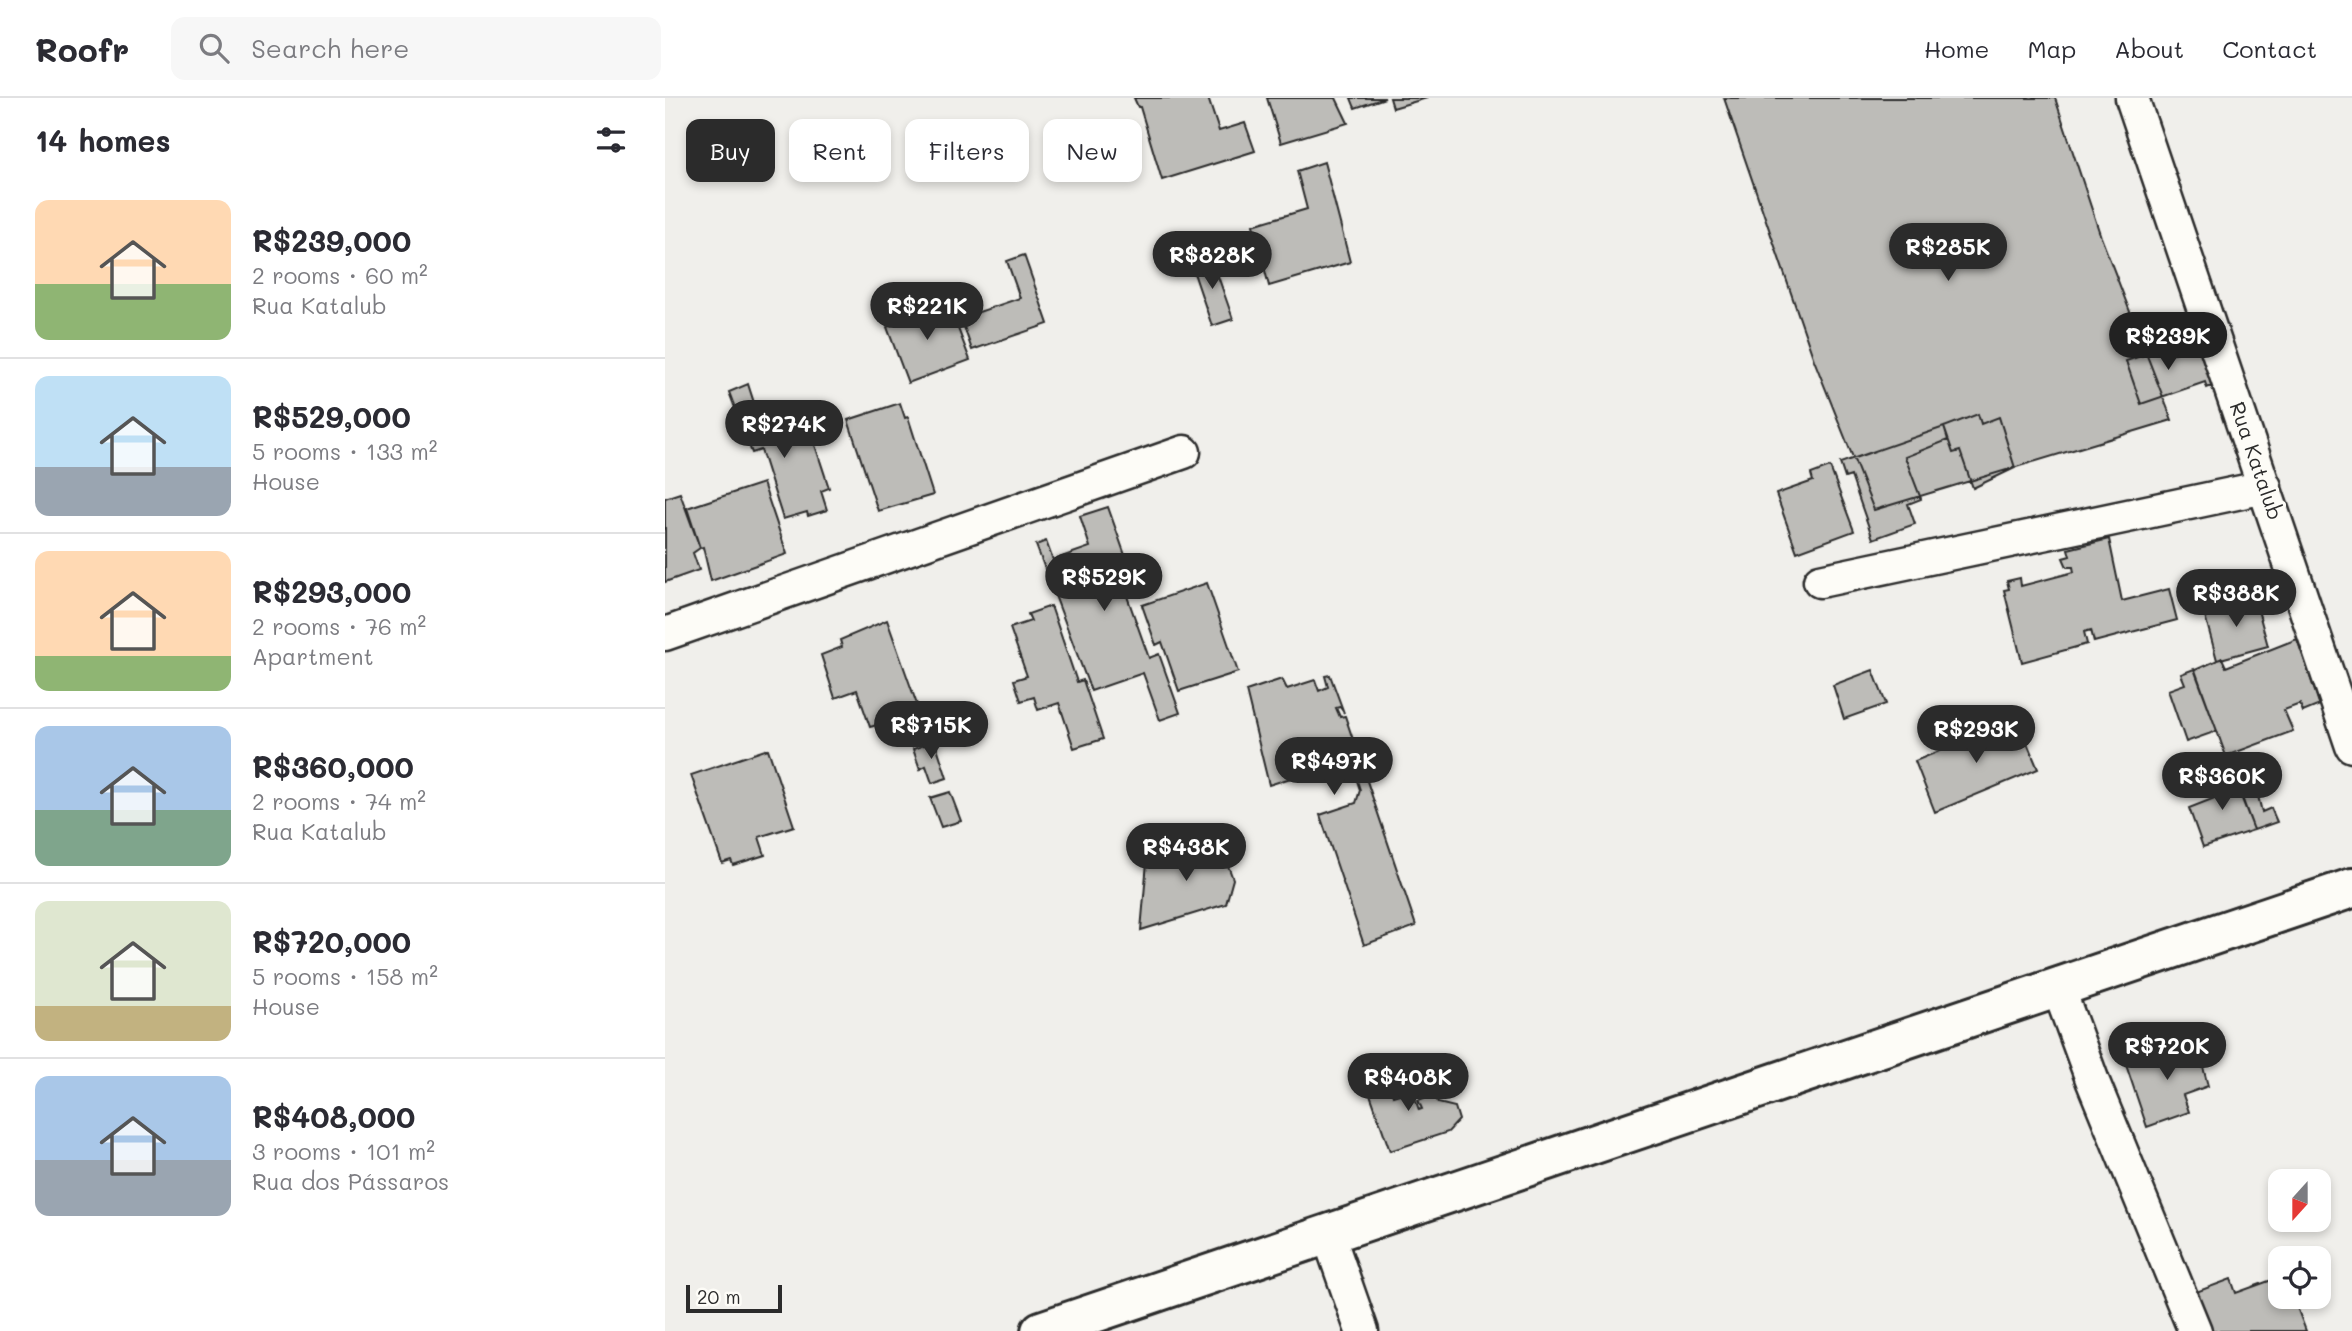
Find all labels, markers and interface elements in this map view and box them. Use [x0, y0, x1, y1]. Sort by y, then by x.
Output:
search box [171, 17, 661, 80]
text: Roofr [35, 27, 129, 70]
icon: search [195, 29, 233, 67]
text: Search here [251, 31, 409, 65]
text: Home [1924, 33, 1989, 64]
text: Map [2027, 33, 2076, 64]
text: About [2114, 33, 2184, 64]
text: Contact [2222, 33, 2317, 64]
chip: Buy [686, 119, 775, 182]
chip: Rent [789, 119, 891, 182]
chip: Filters [905, 119, 1029, 182]
chip: New [1043, 119, 1142, 182]
text: 14 homes [35, 120, 171, 160]
icon: filters [592, 121, 630, 159]
text: R$239,000 [252, 220, 411, 260]
pin: R$285K [1891, 223, 2005, 283]
icon: home [91, 228, 175, 312]
text: R$285K [1905, 231, 1991, 261]
pin: R$828K [1155, 232, 1269, 291]
text: R$828K [1169, 239, 1255, 269]
text: 2 rooms · 60 m² [252, 260, 428, 290]
pin: R$221K [870, 282, 984, 342]
text: Rua Katalub [252, 290, 387, 320]
text: R$221K [886, 290, 968, 320]
pin: R$239K [2111, 313, 2225, 372]
text: R$239K [2125, 320, 2211, 350]
text: R$529,000 [252, 396, 411, 436]
street label: Rua Katalub [2225, 398, 2290, 523]
pin: R$274K [727, 400, 841, 460]
icon: home [91, 404, 175, 488]
text: R$274K [741, 408, 827, 438]
text: 5 rooms · 133 m² [252, 436, 437, 466]
text: House [252, 466, 320, 496]
pin: R$529K [1047, 554, 1161, 613]
text: R$529K [1061, 561, 1147, 591]
pin: R$388K [2179, 570, 2293, 629]
text: R$293,000 [252, 571, 411, 611]
text: R$388K [2192, 577, 2280, 607]
icon: home [91, 579, 175, 663]
text: 2 rooms · 76 m² [252, 611, 426, 641]
text: Apartment [252, 641, 374, 671]
pin: R$715K [874, 702, 988, 761]
pin: R$293K [1919, 706, 2033, 765]
text: R$715K [890, 709, 972, 739]
text: R$293K [1933, 713, 2019, 743]
pin: R$497K [1277, 738, 1391, 797]
text: R$497K [1291, 745, 1377, 775]
text: R$360,000 [252, 746, 414, 786]
pin: R$360K [2165, 752, 2279, 812]
icon: home [91, 754, 175, 838]
text: R$360K [2178, 760, 2266, 790]
text: 2 rooms · 74 m² [252, 786, 426, 816]
text: Rua Katalub [252, 816, 387, 846]
pin: R$438K [1129, 824, 1243, 883]
text: R$438K [1142, 831, 1230, 861]
text: R$720,000 [252, 921, 411, 961]
icon: home [91, 929, 175, 1013]
text: 5 rooms · 158 m² [252, 961, 438, 991]
text: House [252, 991, 320, 1021]
pin: R$720K [2110, 1023, 2224, 1082]
text: R$720K [2124, 1030, 2210, 1060]
pin: R$408K [1351, 1054, 1465, 1113]
text: R$408K [1364, 1061, 1452, 1091]
text: R$408,000 [252, 1096, 415, 1136]
icon: home [91, 1104, 175, 1188]
text: 3 rooms · 101 m² [252, 1136, 435, 1166]
text: Rua dos Pássaros [252, 1166, 449, 1196]
north arrow [2268, 1169, 2331, 1232]
map controls [2268, 1169, 2331, 1309]
button: locate [2268, 1246, 2331, 1309]
scale bar [686, 1282, 782, 1314]
text: 20 m [697, 1284, 741, 1309]

